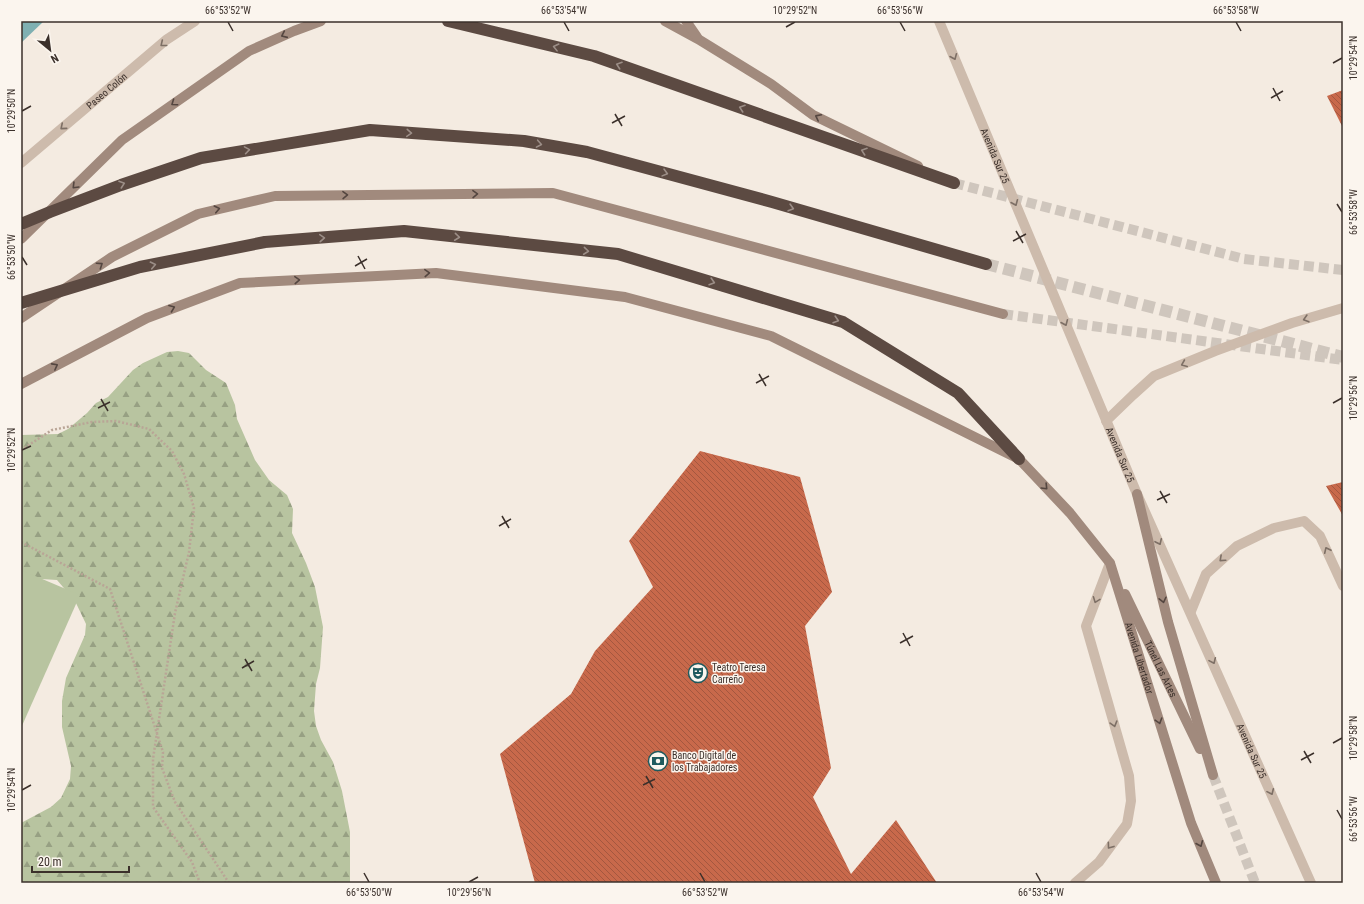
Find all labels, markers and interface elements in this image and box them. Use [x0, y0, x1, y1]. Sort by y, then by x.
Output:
text: 66°53'52"W [205, 5, 251, 16]
text: 66°53'54"W [541, 5, 587, 16]
text: 10°29'52"N [773, 5, 817, 16]
text: 66°53'56"W [877, 5, 923, 16]
text: 66°53'58"W [1213, 5, 1259, 16]
north arrow [30, 30, 70, 70]
one-way arrow [281, 30, 289, 38]
text: 10°29'54"N [1348, 36, 1359, 80]
one-way arrow [160, 39, 167, 46]
one-way arrow [553, 43, 560, 52]
text: N [48, 51, 61, 66]
one-way arrow [949, 53, 957, 60]
one-way arrow [616, 61, 623, 70]
street label: Paseo Colón [84, 70, 129, 111]
text: 10°29'50"N [6, 89, 17, 133]
one-way arrow [171, 98, 178, 106]
one-way arrow [738, 104, 745, 113]
one-way arrow [815, 114, 822, 122]
one-way arrow [61, 123, 68, 130]
street label: Avenida Sur 25 [979, 126, 1012, 185]
one-way arrow [406, 129, 412, 138]
one-way arrow [536, 139, 542, 148]
one-way arrow [244, 147, 250, 155]
one-way arrow [861, 148, 868, 156]
one-way arrow [662, 169, 669, 177]
one-way arrow [72, 181, 80, 189]
one-way arrow [119, 181, 126, 189]
one-way arrow [472, 189, 478, 198]
text: 66°53'58"W [1348, 189, 1359, 235]
one-way arrow [342, 191, 348, 199]
one-way arrow [1010, 198, 1018, 206]
one-way arrow [787, 203, 794, 212]
one-way arrow [213, 206, 220, 214]
one-way arrow [454, 232, 460, 241]
one-way arrow [319, 233, 325, 242]
text: 66°53'50"W [6, 234, 17, 280]
one-way arrow [583, 246, 589, 255]
one-way arrow [149, 261, 156, 269]
one-way arrow [96, 262, 103, 270]
one-way arrow [424, 269, 430, 278]
one-way arrow [294, 275, 300, 284]
one-way arrow [708, 277, 715, 286]
one-way arrow [168, 305, 175, 313]
one-way arrow [1302, 314, 1309, 323]
one-way arrow [833, 315, 840, 324]
one-way arrow [1060, 318, 1068, 326]
one-way arrow [1180, 359, 1188, 367]
one-way arrow [51, 363, 59, 371]
text: 10°29'56"N [1348, 376, 1359, 420]
street label: Avenida Sur 25 [1104, 425, 1137, 484]
text: 10°29'52"N [6, 428, 17, 472]
one-way arrow [1041, 482, 1048, 490]
one-way arrow [1154, 538, 1162, 546]
one-way arrow [1324, 547, 1332, 554]
one-way arrow [1219, 555, 1227, 562]
one-way arrow [1093, 596, 1101, 603]
one-way arrow [1158, 597, 1166, 603]
street label: Avenida Libertador [1123, 621, 1156, 695]
street label: Túnel Las Artes [1143, 639, 1180, 699]
one-way arrow [1208, 657, 1216, 664]
theatre icon: Teatro Teresa Carreño [687, 662, 709, 684]
place label: Teatro Teresa Carreño [712, 662, 766, 685]
text: 10°29'58"N [1348, 716, 1359, 760]
one-way arrow [1154, 717, 1163, 724]
one-way arrow [1109, 720, 1118, 727]
street label: Avenida Sur 25 [1235, 722, 1269, 780]
bank icon: Banco Digital de los Trabajadores [647, 750, 669, 772]
place label: Banco Digital de los Trabajadores [672, 750, 738, 773]
text: 10°29'54"N [6, 768, 17, 812]
one-way arrow [1266, 788, 1274, 796]
text: 66°53'56"W [1348, 796, 1359, 842]
one-way arrow [1195, 841, 1203, 848]
one-way arrow [1108, 842, 1115, 849]
scale bar [32, 848, 129, 874]
text: 20 m [38, 855, 62, 869]
text: 66°53'50"W [346, 887, 392, 898]
text: 10°29'56"N [447, 887, 491, 898]
text: 66°53'52"W [682, 887, 728, 898]
text: 66°53'54"W [1018, 887, 1064, 898]

